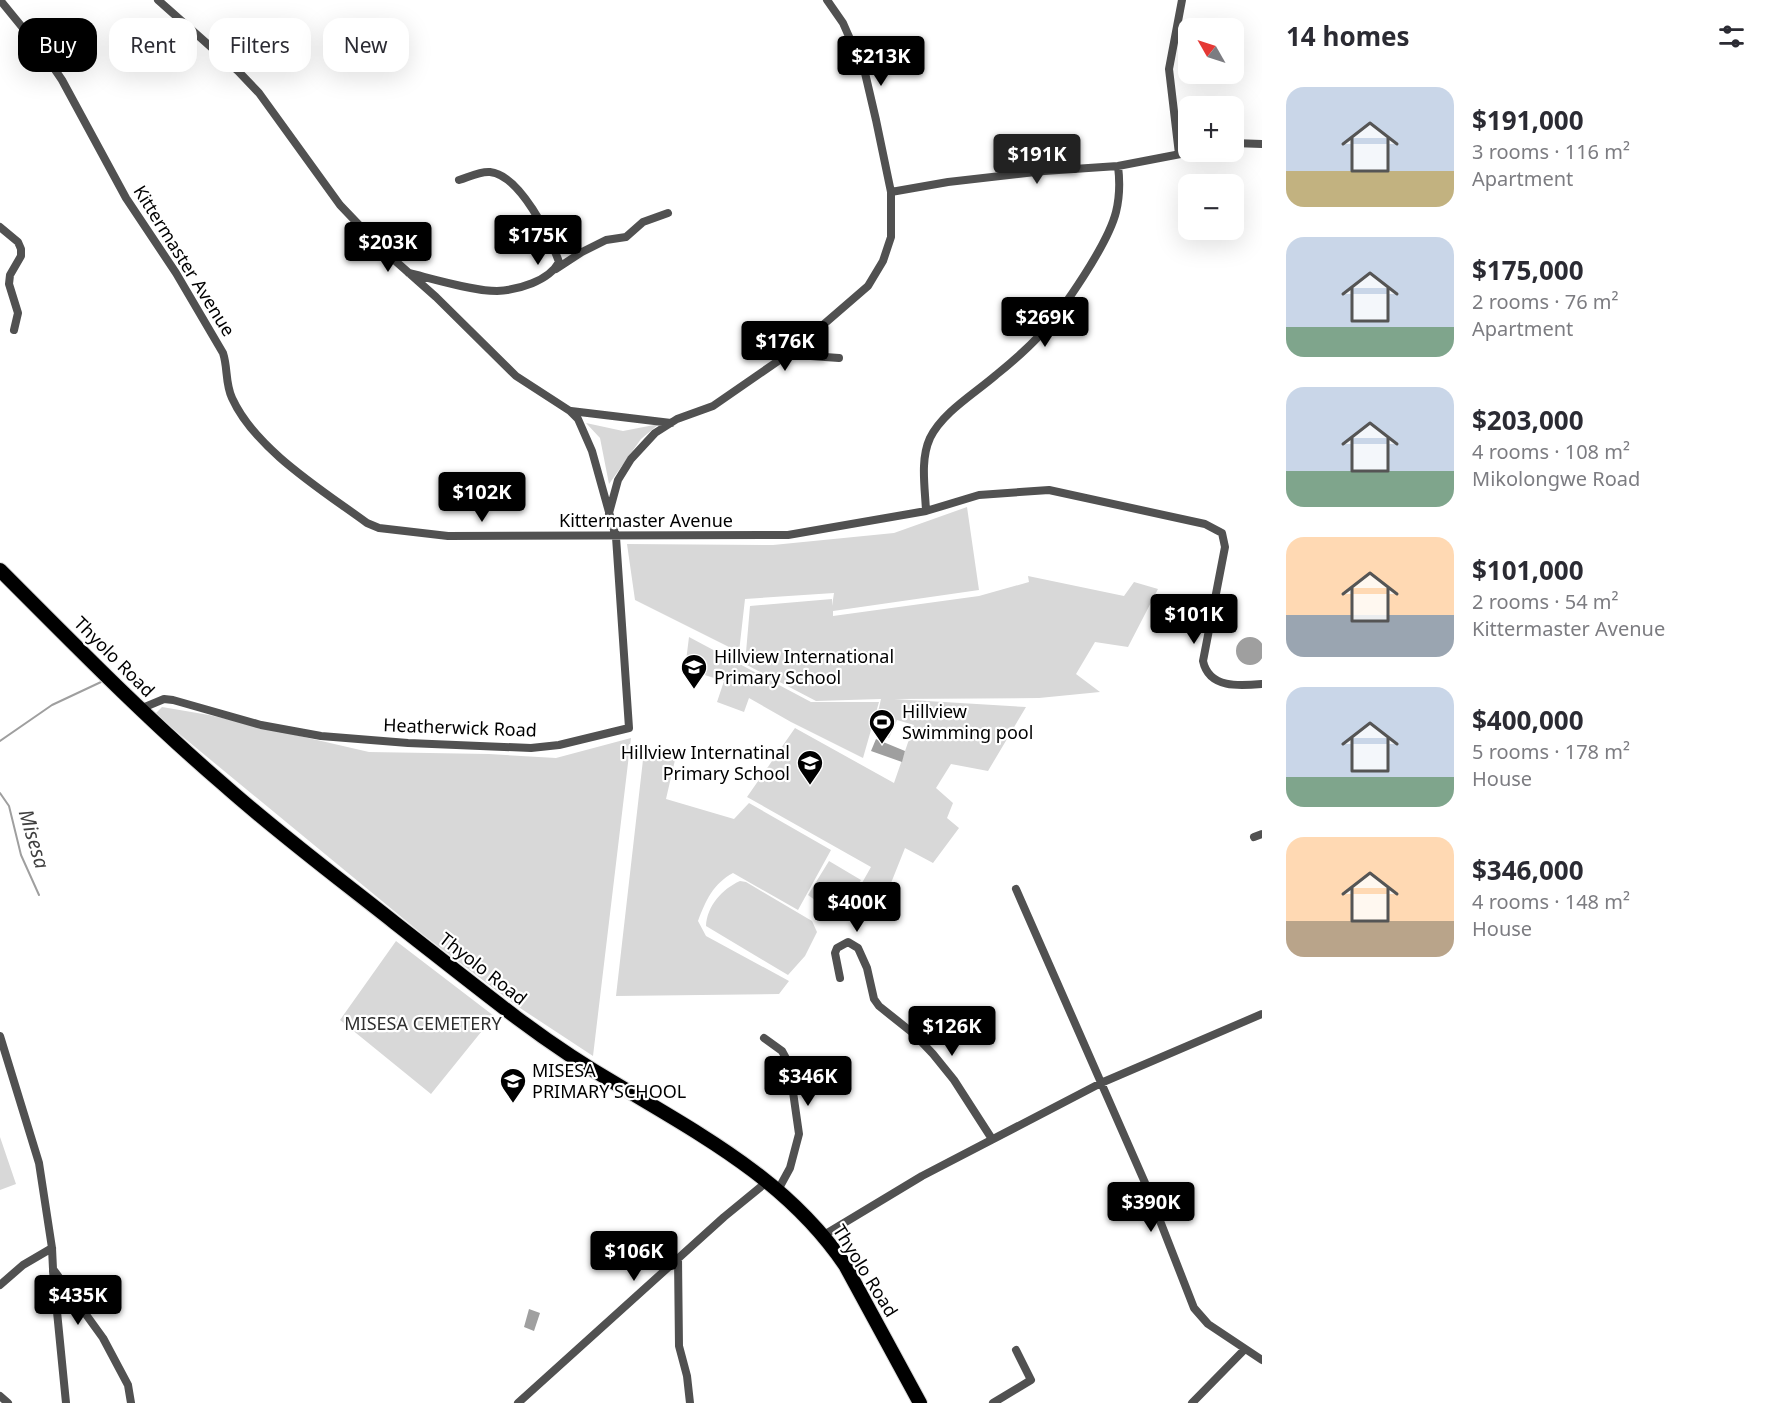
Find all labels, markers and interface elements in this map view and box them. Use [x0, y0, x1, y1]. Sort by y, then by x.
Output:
chip: Buy [18, 18, 97, 72]
chip: Rent [109, 18, 197, 72]
chip: Filters [209, 18, 311, 72]
chip: New [323, 18, 409, 72]
north arrow [1178, 18, 1244, 84]
map controls [1178, 18, 1244, 240]
text: 14 homes [1286, 18, 1410, 54]
icon: filters [1715, 20, 1748, 53]
pin: $213K [839, 36, 923, 87]
text: $213K [851, 42, 911, 69]
button: + [1178, 96, 1244, 162]
text: $191,000 [1472, 102, 1584, 138]
icon: home [1334, 111, 1406, 183]
pin: $191K [995, 134, 1079, 185]
text: 3 rooms · 116 m² [1472, 138, 1630, 165]
text: $191K [1007, 140, 1067, 167]
text: Apartment [1472, 165, 1573, 192]
button: − [1178, 174, 1244, 240]
street label: Kittermaster Avenue [129, 180, 241, 341]
pin: $175K [496, 215, 580, 266]
text: $175K [508, 221, 568, 248]
pin: $203K [346, 222, 430, 273]
text: $203K [358, 228, 418, 255]
text: $175,000 [1472, 252, 1584, 288]
icon: home [1334, 261, 1406, 333]
text: 2 rooms · 76 m² [1472, 288, 1619, 315]
pin: $269K [1003, 297, 1087, 348]
text: $269K [1015, 303, 1075, 330]
text: Apartment [1472, 315, 1573, 342]
pin: $176K [743, 321, 827, 372]
text: $176K [755, 327, 815, 354]
text: $203,000 [1472, 402, 1584, 438]
icon: home [1334, 411, 1406, 483]
text: 4 rooms · 108 m² [1472, 438, 1630, 465]
text: Mikolongwe Road [1472, 465, 1640, 492]
pin: $102K [440, 472, 524, 523]
text: $102K [452, 478, 512, 505]
street label: Kittermaster Avenue [559, 508, 733, 532]
text: $101,000 [1472, 552, 1584, 588]
icon: home [1334, 561, 1406, 633]
text: 2 rooms · 54 m² [1472, 588, 1619, 615]
pin: $101K [1152, 594, 1236, 645]
text: $101K [1164, 600, 1224, 627]
street label: Thyolo Road [69, 611, 160, 702]
text: Kittermaster Avenue [1472, 615, 1665, 642]
place label: Hillview International Primary School [714, 644, 894, 689]
school or university icon: Hillview International Primary School [679, 652, 709, 690]
place label: Hillview Swimming pool [902, 699, 1033, 744]
text: $400,000 [1472, 702, 1584, 738]
sports icon: Hillview Swimming pool [867, 707, 897, 745]
icon: home [1334, 711, 1406, 783]
street label: Heatherwick Road [383, 712, 537, 742]
text: 5 rooms · 178 m² [1472, 738, 1630, 765]
place label: Hillview Internatinal Primary School [621, 740, 790, 785]
school or university icon: Hillview Internatinal Primary School [795, 748, 825, 786]
text: House [1472, 765, 1532, 792]
water label: Misesa [13, 806, 56, 872]
text: $346,000 [1472, 852, 1584, 888]
icon: home [1334, 861, 1406, 933]
pin: $400K [815, 882, 899, 933]
text: $400K [827, 888, 887, 915]
text: 4 rooms · 148 m² [1472, 888, 1630, 915]
text: House [1472, 915, 1532, 942]
street label: Thyolo Road [435, 927, 532, 1010]
pin: $126K [910, 1006, 994, 1057]
park label: MISESA CEMETERY [344, 1011, 503, 1035]
text: $126K [922, 1012, 982, 1039]
pin: $346K [766, 1056, 850, 1107]
place label: MISESA PRIMARY SCHOOL [532, 1058, 686, 1103]
text: $346K [778, 1062, 838, 1089]
school or university icon: MISESA PRIMARY SCHOOL [498, 1066, 528, 1104]
pin: $390K [1109, 1182, 1193, 1233]
text: $390K [1121, 1188, 1181, 1215]
street label: Thyolo Road [828, 1220, 904, 1321]
pin: $106K [592, 1231, 676, 1282]
text: $106K [604, 1237, 664, 1264]
pin: $435K [36, 1275, 120, 1326]
text: $435K [48, 1281, 108, 1308]

